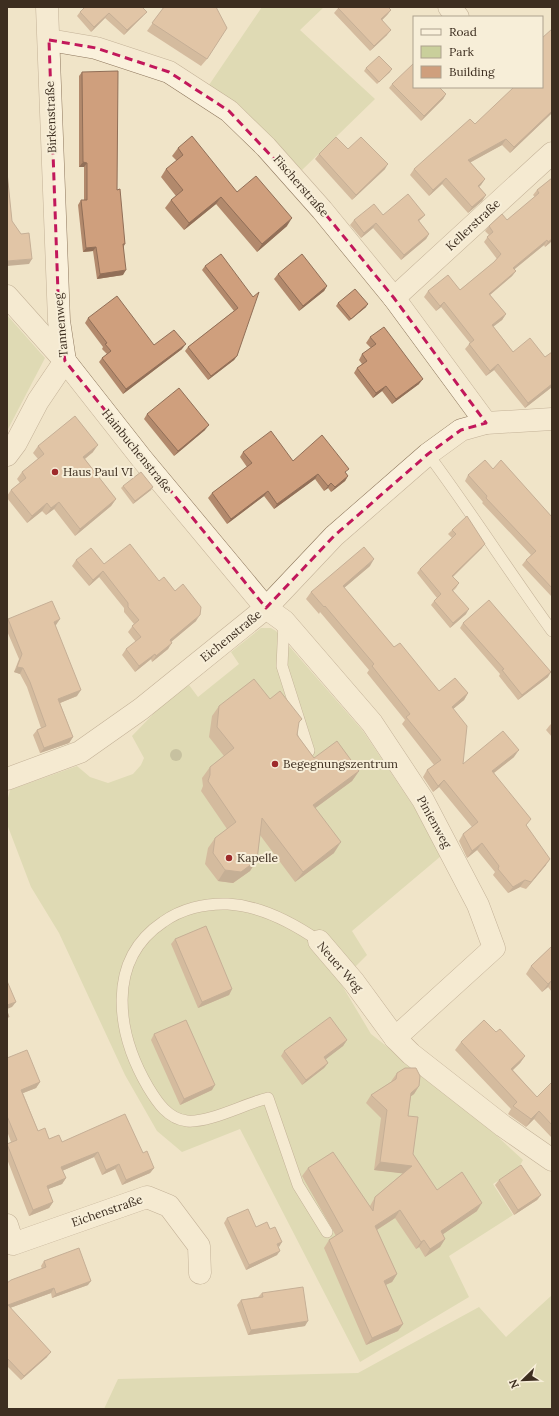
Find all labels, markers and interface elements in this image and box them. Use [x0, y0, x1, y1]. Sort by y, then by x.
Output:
legend [413, 16, 543, 88]
text: Road [449, 24, 477, 39]
text: Park [449, 44, 475, 59]
text: Building [449, 64, 495, 79]
street label: Birkenstraße [42, 80, 59, 153]
street label: Fischerstraße [270, 152, 333, 220]
street label: Kellerstraße [442, 195, 503, 254]
street label: Tannenweg [50, 292, 71, 358]
street label: Hainbuchenstraße [99, 406, 176, 496]
place label: Haus Paul VI [63, 464, 133, 479]
marker: Haus Paul VI [50, 467, 60, 477]
street label: Eichenstraße [197, 606, 265, 665]
place label: Begegnungszentrum [283, 756, 398, 771]
marker: Begegnungszentrum [270, 759, 280, 769]
street label: Pinienweg [414, 793, 455, 851]
place label: Kapelle [237, 850, 279, 865]
marker: Kapelle [224, 853, 234, 863]
street label: Neuer Weg [314, 938, 367, 995]
street label: Eichenstraße [69, 1191, 145, 1230]
north arrow [503, 1360, 543, 1400]
text: N [505, 1377, 522, 1391]

